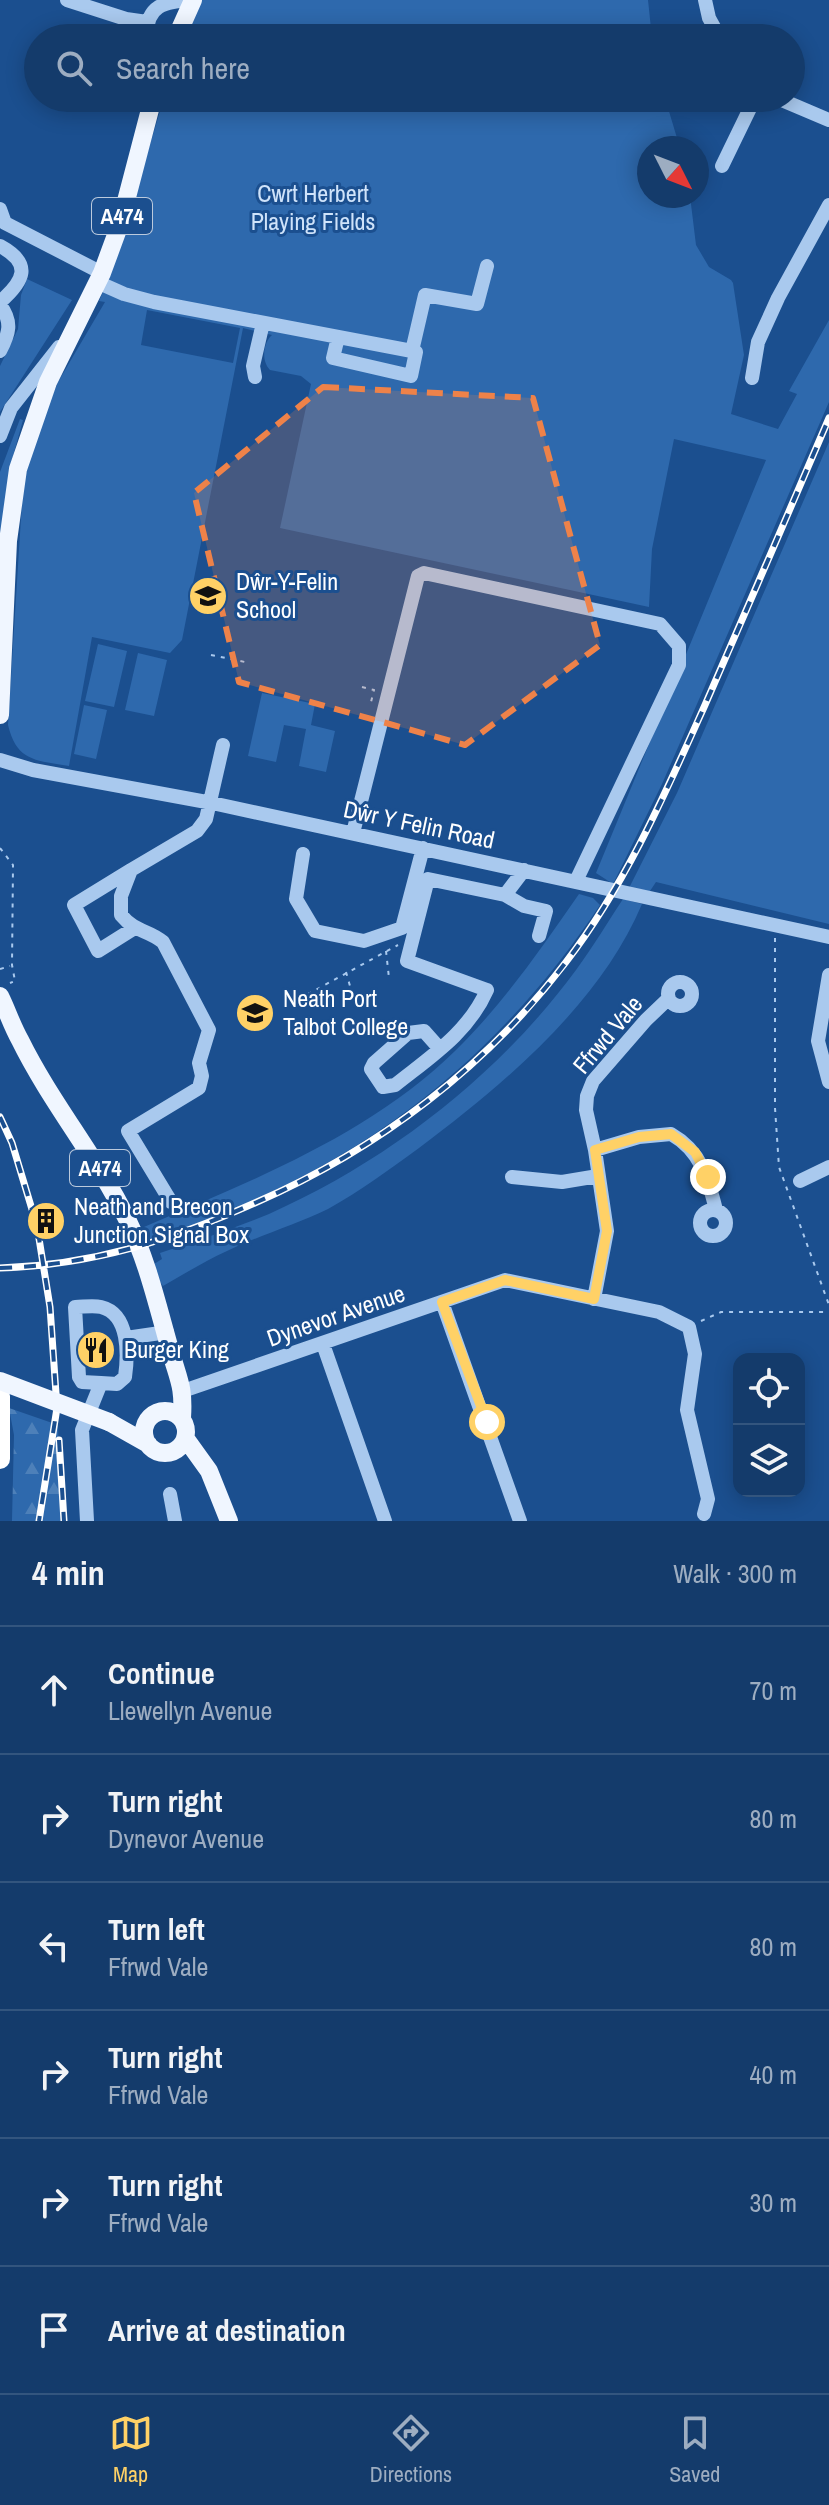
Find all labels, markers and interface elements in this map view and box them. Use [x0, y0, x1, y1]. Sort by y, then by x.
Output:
search box [24, 24, 805, 112]
icon: search [52, 46, 96, 90]
text: Search here [116, 48, 250, 88]
north arrow [637, 136, 709, 208]
park label: Cwrt Herbert Playing Fields [251, 177, 375, 237]
road number: A474 [92, 198, 152, 234]
place label: Dŵr-Y-Felin School [236, 565, 338, 625]
school or university icon: Dŵr-Y-Felin School [187, 575, 229, 617]
street label: Dŵr Y Felin Road [341, 792, 498, 856]
place label: Neath Port Talbot College [283, 982, 408, 1042]
street label: Ffrwd Vale [565, 989, 649, 1080]
school or university icon: Neath Port Talbot College [234, 992, 276, 1034]
road number: A474 [70, 1150, 130, 1186]
route end [690, 1159, 726, 1195]
place label: Neath and Brecon Junction Signal Box [74, 1190, 249, 1250]
building icon: Neath and Brecon Junction Signal Box [25, 1200, 67, 1242]
street label: Dynevor Avenue [262, 1276, 409, 1354]
restaurant icon: Burger King [75, 1329, 117, 1371]
place label: Burger King [124, 1333, 229, 1365]
map controls [733, 1353, 805, 1497]
button: locate [733, 1353, 805, 1425]
route start [469, 1404, 505, 1440]
button: layers [733, 1425, 805, 1497]
text: 4 min [32, 1550, 105, 1596]
text: Walk · 300 m [673, 1556, 797, 1591]
text: Continue [108, 1653, 215, 1693]
icon: ahead [32, 1668, 76, 1712]
text: 70 m [750, 1673, 797, 1708]
text: Llewellyn Avenue [108, 1693, 272, 1728]
text: Turn right [108, 1781, 222, 1821]
icon: right [32, 1796, 76, 1840]
text: 80 m [750, 1801, 797, 1836]
text: Dynevor Avenue [108, 1821, 264, 1856]
text: Turn left [108, 1909, 205, 1949]
icon: left [32, 1924, 76, 1968]
text: 80 m [750, 1929, 797, 1964]
text: Ffrwd Vale [108, 1949, 208, 1984]
text: Turn right [108, 2037, 222, 2077]
icon: right [32, 2052, 76, 2096]
text: 40 m [750, 2057, 797, 2092]
text: Ffrwd Vale [108, 2077, 208, 2112]
text: Turn right [108, 2165, 222, 2205]
icon: right [32, 2180, 76, 2224]
text: 30 m [750, 2185, 797, 2220]
text: Ffrwd Vale [108, 2205, 208, 2240]
icon: arrive [32, 2308, 76, 2352]
text: Arrive at destination [108, 2310, 346, 2350]
tab: Map [109, 2411, 153, 2489]
tab: Directions [370, 2411, 452, 2489]
tab: Saved [669, 2411, 720, 2489]

